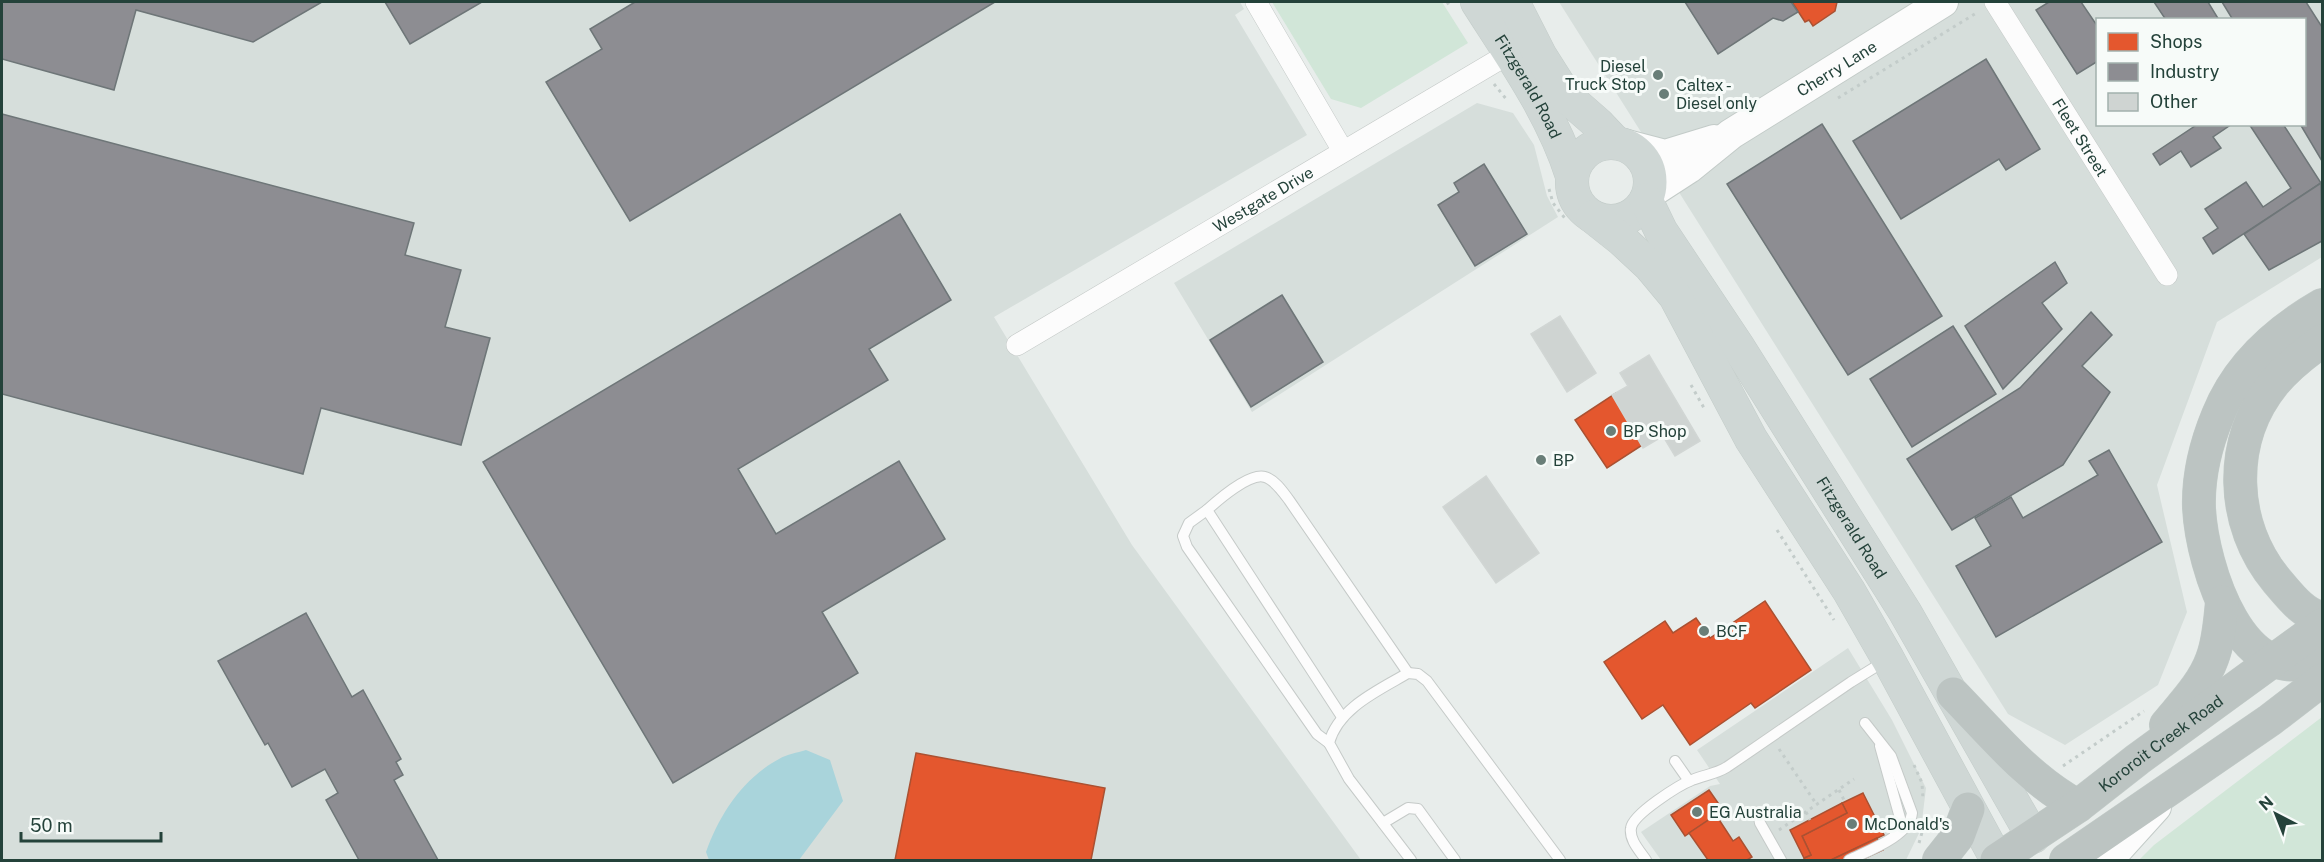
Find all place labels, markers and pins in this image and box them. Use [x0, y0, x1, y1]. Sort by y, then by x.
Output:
place label: Diesel Truck Stop [1565, 57, 1646, 94]
marker: Diesel Truck Stop [1651, 68, 1665, 82]
place label: Caltex - Diesel only [1676, 76, 1758, 113]
marker: Caltex - Diesel only [1657, 87, 1671, 101]
place label: BP Shop [1623, 422, 1686, 441]
marker: BP Shop [1604, 424, 1618, 438]
place label: BP [1553, 451, 1574, 470]
marker: BP [1534, 453, 1548, 467]
place label: BCF [1716, 622, 1747, 641]
marker: BCF [1697, 624, 1711, 638]
place label: EG Australia [1709, 803, 1802, 822]
marker: EG Australia [1690, 805, 1704, 819]
place label: McDonald's [1864, 815, 1950, 834]
marker: McDonald's [1845, 817, 1859, 831]

